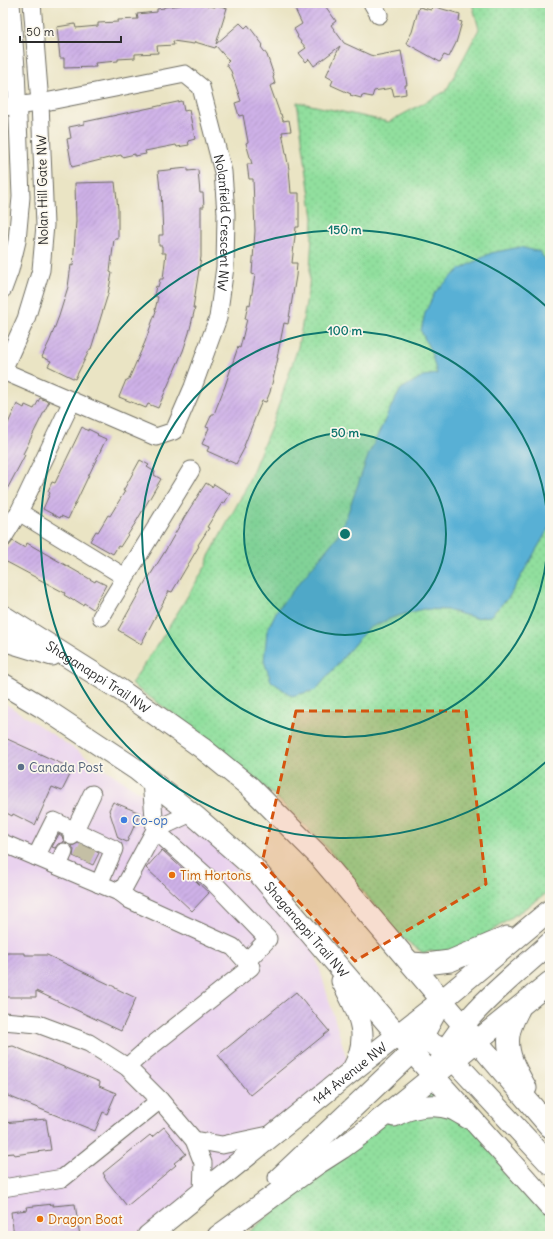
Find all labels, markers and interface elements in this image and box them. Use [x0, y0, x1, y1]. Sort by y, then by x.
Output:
scale bar [20, 18, 121, 44]
text: 50 m [26, 24, 55, 39]
street label: Nolan Hill Gate NW [33, 135, 52, 245]
street label: Nolanfield Crescent NW [210, 152, 234, 292]
text: 150 m [329, 222, 362, 237]
text: 100 m [328, 323, 362, 338]
text: 50 m [331, 425, 360, 440]
centre of rings [338, 527, 352, 541]
street label: Shaganappi Trail NW [43, 637, 153, 718]
place label: Canada Post [29, 759, 104, 776]
marker: Canada Post [16, 762, 26, 772]
place label: Co-op [132, 812, 168, 829]
marker: Co-op [119, 815, 129, 825]
place label: Tim Hortons [180, 867, 251, 884]
marker: Tim Hortons [167, 870, 177, 880]
street label: Shaganappi Trail NW [261, 878, 352, 981]
street label: 144 Avenue NW [309, 1039, 391, 1109]
place label: Dragon Boat [48, 1211, 123, 1228]
marker: Dragon Boat [35, 1214, 45, 1224]

